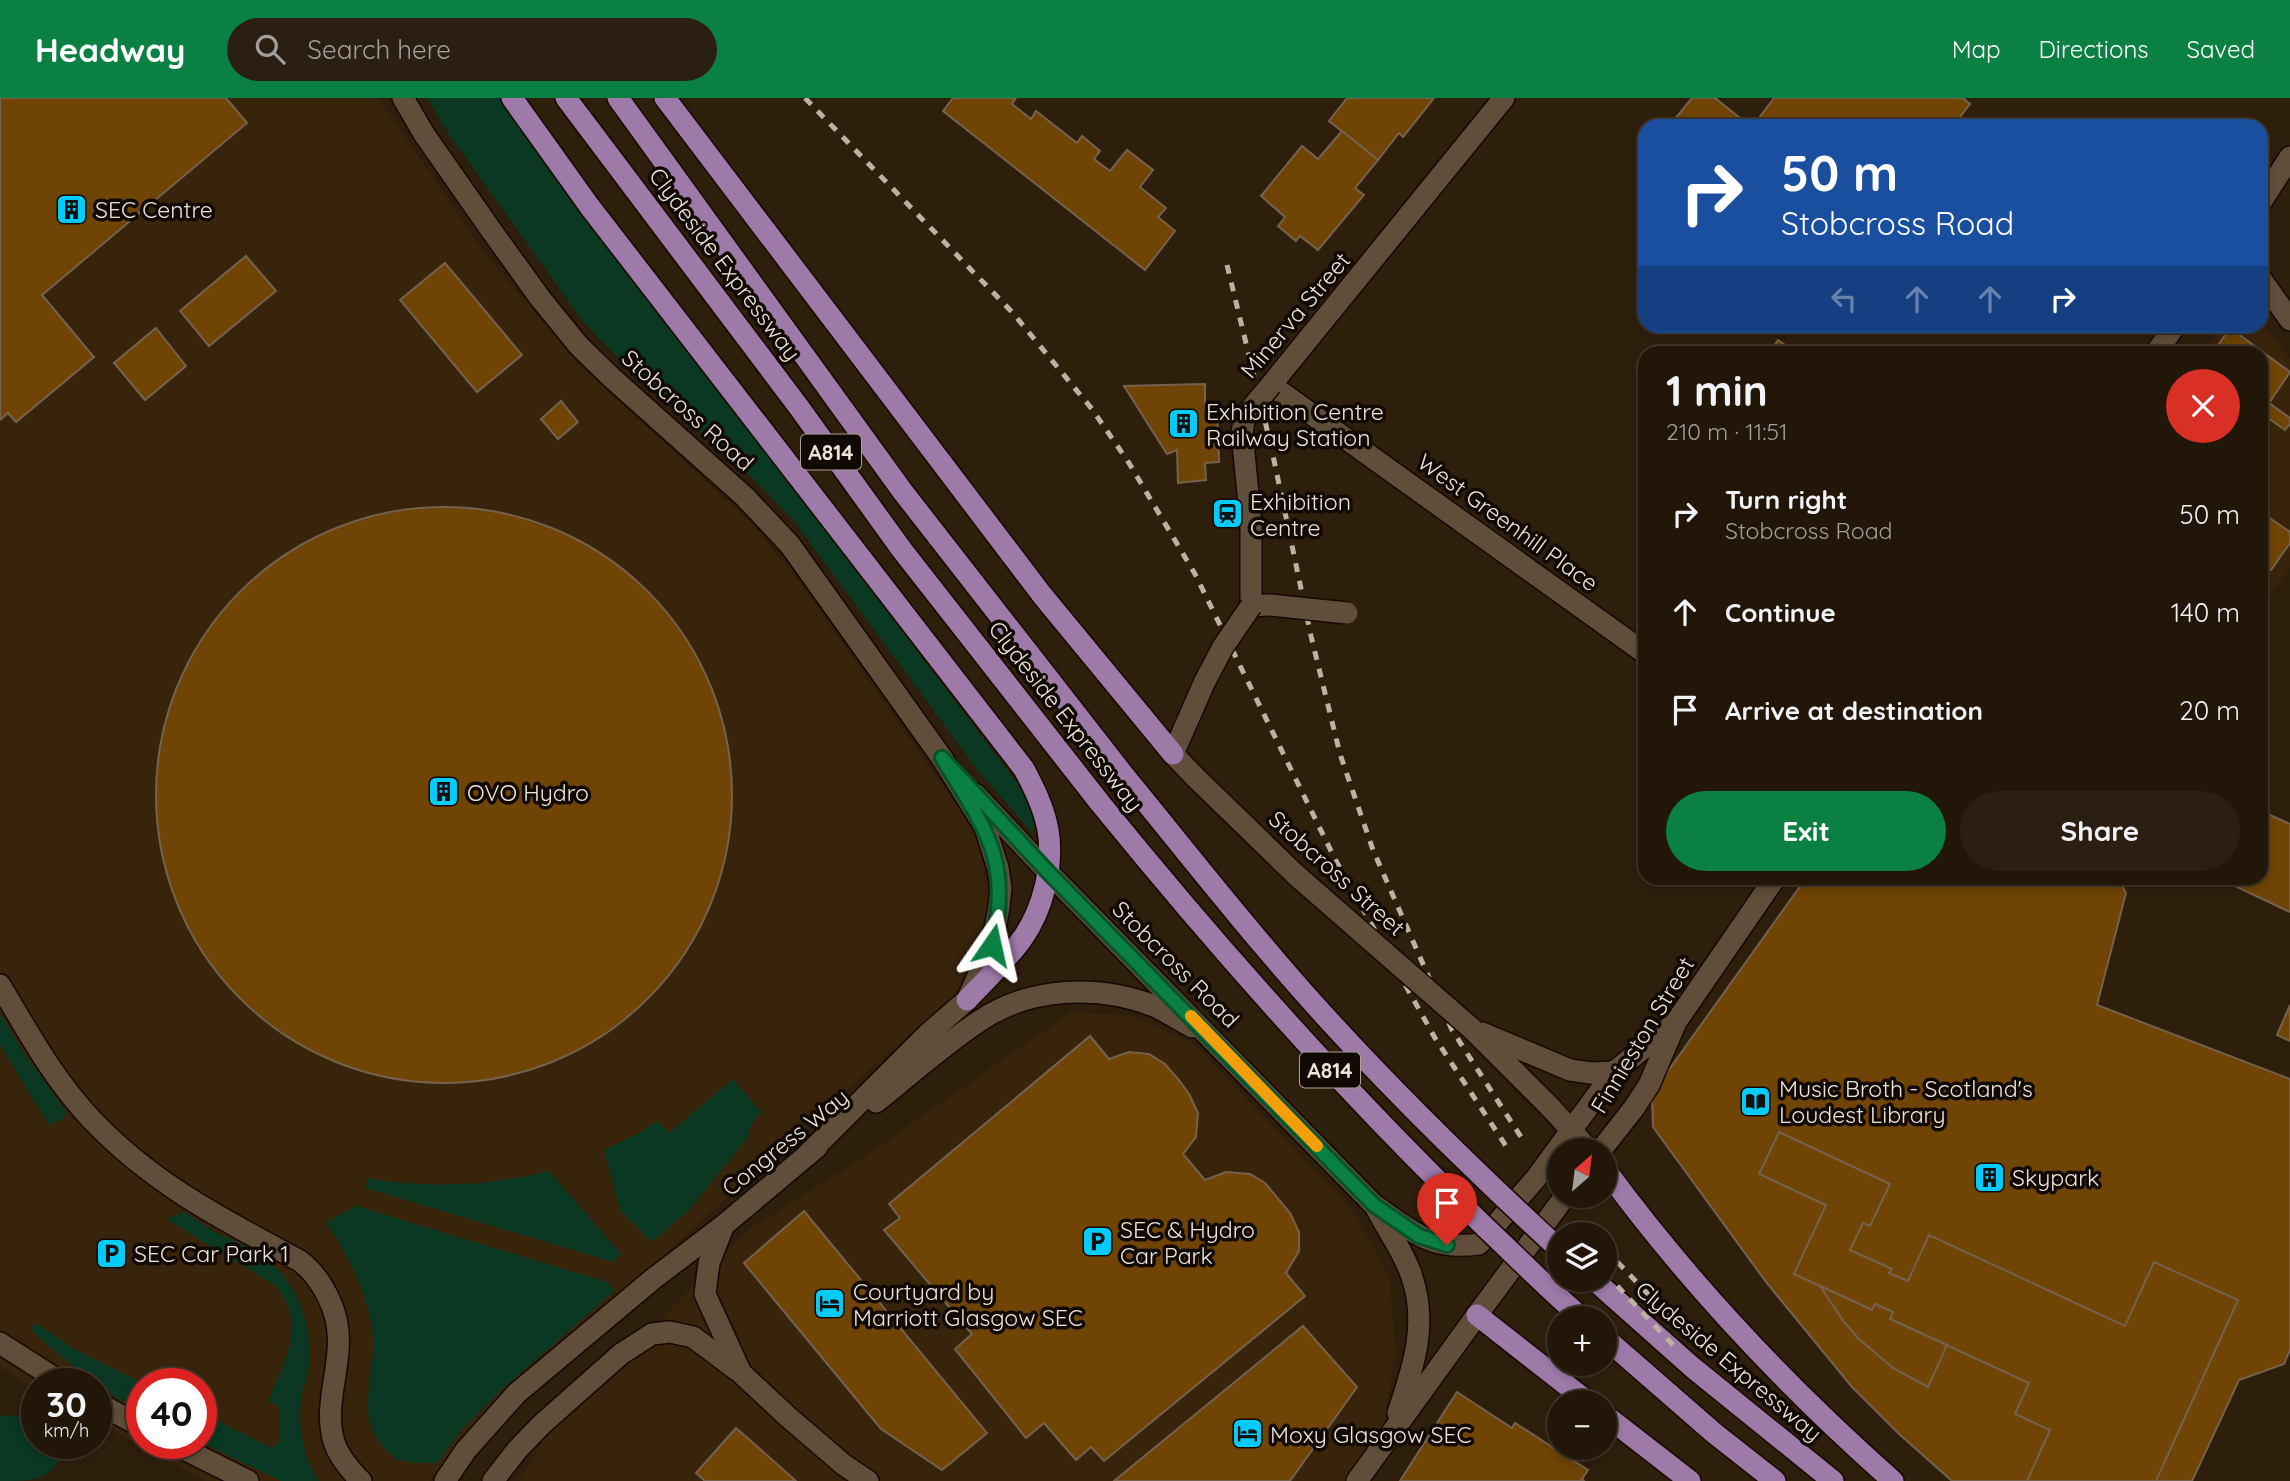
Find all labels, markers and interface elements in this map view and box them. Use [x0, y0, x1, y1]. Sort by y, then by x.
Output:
search box [227, 18, 717, 81]
text: Headway [35, 29, 185, 70]
icon: search [251, 30, 289, 68]
text: Search here [307, 33, 451, 66]
text: Map [1952, 34, 2001, 64]
text: Directions [2039, 34, 2149, 64]
text: Saved [2187, 34, 2255, 64]
text: 50 m [1781, 142, 1898, 203]
icon: right [1666, 147, 1757, 238]
street label: Clydeside Expressway [643, 162, 807, 366]
building icon: SEC Centre [55, 192, 89, 226]
place label: SEC Centre [95, 195, 213, 224]
text: Stobcross Road [1781, 203, 2014, 243]
street label: Minerva Street [1234, 246, 1356, 384]
icon: left [1825, 280, 1863, 318]
icon: ahead [1898, 280, 1936, 318]
icon: ahead [1971, 280, 2009, 318]
icon: right [2044, 280, 2082, 318]
street label: Stobcross Road [616, 343, 760, 477]
text: 1 min [1666, 364, 1768, 417]
button: close [2166, 369, 2240, 443]
place label: Exhibition Centre Railway Station [1206, 397, 1384, 452]
building icon: Exhibition Centre Railway Station [1166, 407, 1200, 441]
text: 210 m · 11:51 [1666, 417, 1788, 446]
road number: A814 [801, 434, 861, 470]
street label: West Greenhill Place [1412, 447, 1604, 597]
text: Turn right [1725, 483, 1847, 516]
place label: Exhibition Centre [1250, 487, 1351, 542]
icon: right [1666, 495, 1704, 533]
station icon: Exhibition Centre [1210, 497, 1244, 531]
text: 50 m [2180, 498, 2240, 531]
text: Stobcross Road [1725, 516, 1893, 545]
icon: ahead [1666, 593, 1704, 631]
text: Continue [1725, 596, 1836, 629]
text: 140 m [2171, 596, 2240, 629]
street label: Clydeside Expressway [982, 615, 1150, 817]
icon: arrive [1666, 691, 1704, 729]
text: Arrive at destination [1725, 694, 1983, 727]
text: 20 m [2179, 694, 2240, 727]
building icon: OVO Hydro [427, 775, 461, 809]
place label: OVO Hydro [467, 778, 589, 807]
button: Exit [1666, 791, 1946, 871]
button: Share [1960, 791, 2240, 871]
street label: Stobcross Street [1263, 804, 1411, 942]
street label: Stobcross Road [1107, 895, 1245, 1033]
position arrow [955, 908, 1029, 982]
street label: Finnieston Street [1584, 951, 1700, 1118]
road number: A814 [1300, 1052, 1360, 1088]
place label: Music Broth - Scotland's Loudest Library [1779, 1074, 2033, 1129]
street label: Congress Way [716, 1082, 854, 1202]
library icon: Music Broth - Scotland's Loudest Library [1739, 1084, 1773, 1118]
north arrow [1547, 1138, 1617, 1208]
map controls [1547, 1138, 1617, 1460]
building icon: Skypark [1972, 1160, 2006, 1194]
place label: Skypark [2012, 1163, 2099, 1192]
pin [1417, 1173, 1477, 1245]
icon: arrive [1428, 1184, 1466, 1222]
place label: SEC & Hydro Car Park [1120, 1215, 1255, 1270]
button: layers [1547, 1222, 1617, 1292]
parking icon: SEC & Hydro Car Park [1080, 1225, 1114, 1259]
parking icon: SEC Car Park 1 [94, 1236, 128, 1270]
place label: SEC Car Park 1 [134, 1239, 289, 1268]
street label: Clydeside Expressway [1630, 1275, 1828, 1447]
place label: Courtyard by Marriott Glasgow SEC [853, 1277, 1083, 1332]
hotel icon: Courtyard by Marriott Glasgow SEC [813, 1287, 847, 1321]
button: + [1547, 1306, 1617, 1376]
speed limit sign: 40 [126, 1368, 217, 1459]
text: 30 [46, 1382, 87, 1426]
button: − [1547, 1390, 1617, 1460]
hotel icon: Moxy Glasgow SEC [1230, 1417, 1264, 1451]
text: km/h [44, 1419, 89, 1442]
place label: Moxy Glasgow SEC [1270, 1420, 1472, 1449]

